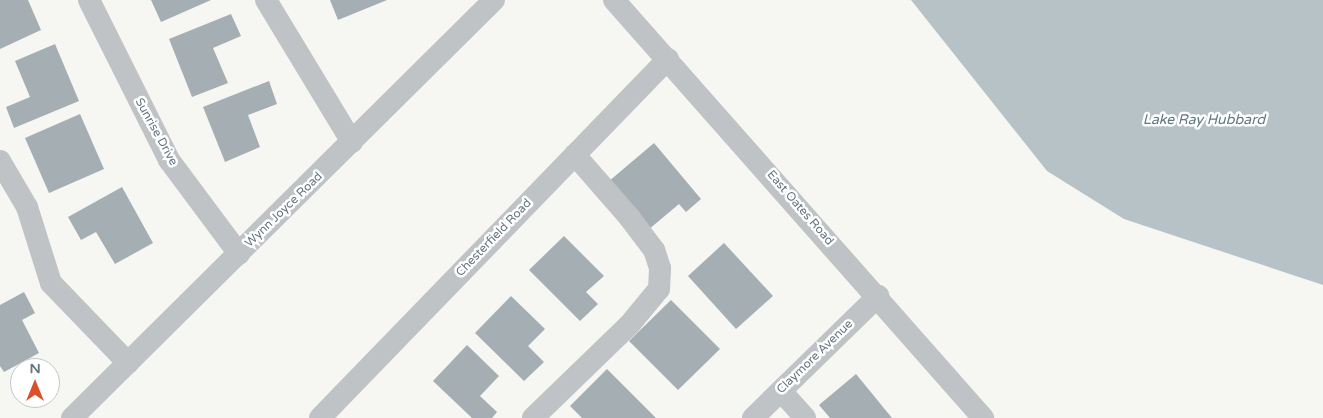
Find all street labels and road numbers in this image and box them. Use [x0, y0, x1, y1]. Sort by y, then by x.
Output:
street label: Sunrise Drive [132, 96, 180, 168]
street label: East Oates Road [764, 168, 836, 248]
street label: Wynn Joyce Road [242, 169, 326, 251]
street label: Chesterfield Road [453, 196, 535, 280]
street label: Claymore Avenue [774, 317, 856, 397]

